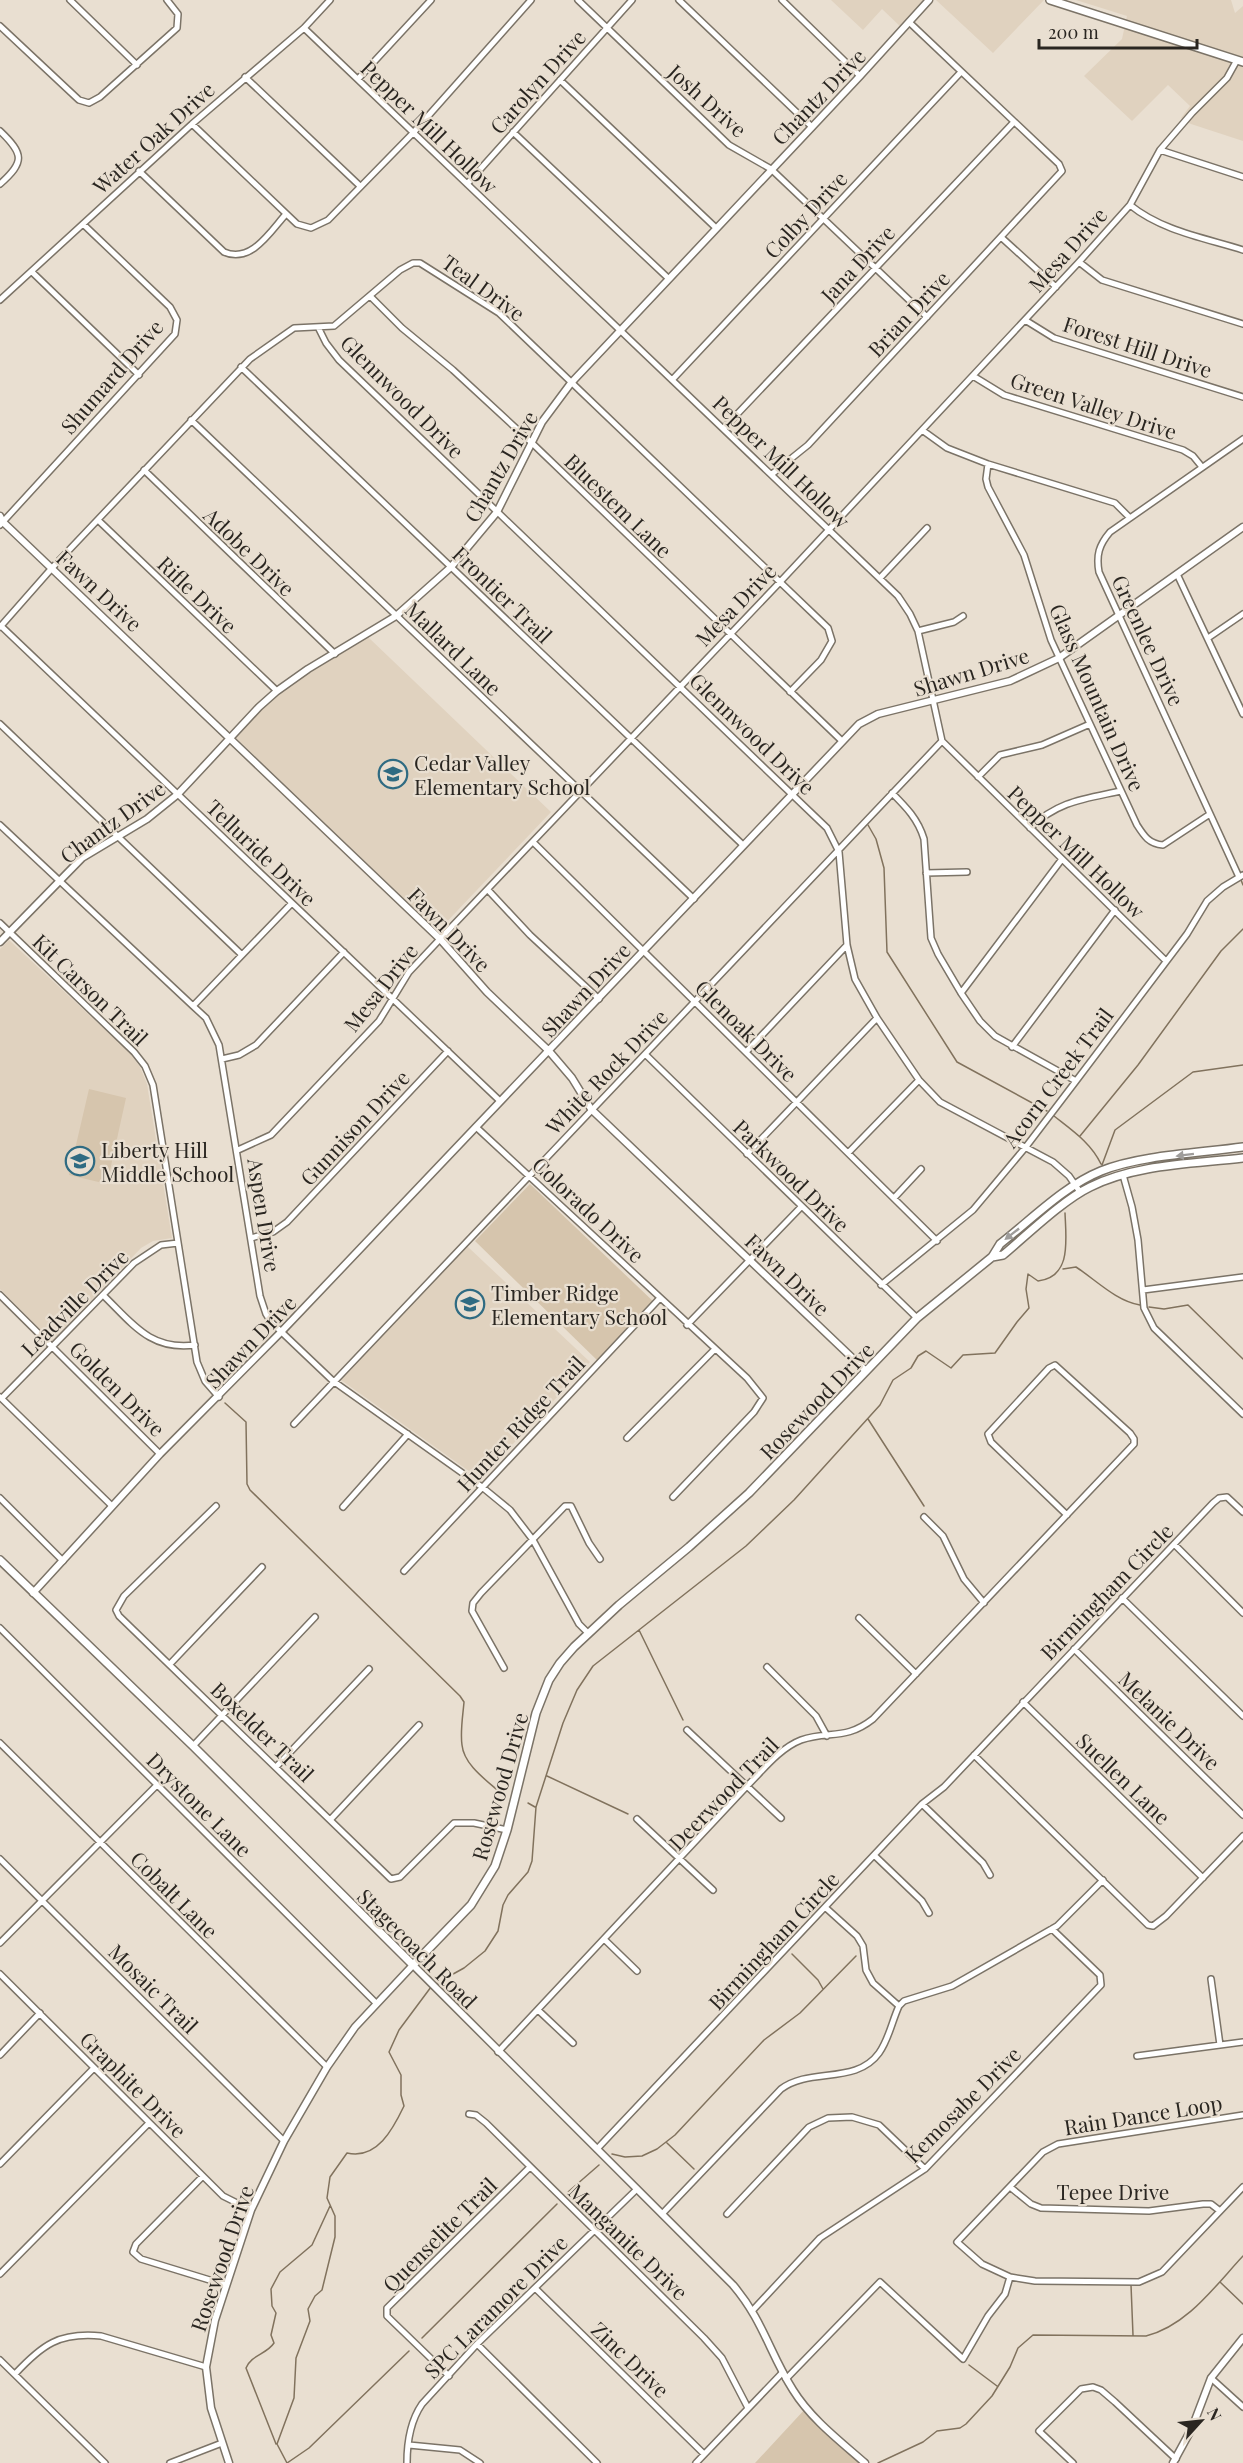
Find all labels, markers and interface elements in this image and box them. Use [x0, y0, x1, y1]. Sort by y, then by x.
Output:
scale bar [1039, 12, 1196, 50]
text: 200 m [1048, 20, 1099, 44]
street label: Carolyn Drive [483, 23, 591, 139]
street label: Chantz Drive [765, 42, 871, 150]
street label: Pepper Mill Hollow [356, 54, 505, 199]
street label: Josh Drive [662, 57, 753, 143]
street label: Water Oak Drive [85, 75, 220, 200]
street label: Colby Drive [757, 164, 853, 264]
street label: Mesa Drive [1022, 201, 1112, 297]
street label: Jana Drive [813, 218, 900, 308]
street label: Teal Drive [437, 248, 531, 326]
street label: Brian Drive [861, 264, 955, 362]
street label: Forest Hill Drive [1060, 309, 1216, 383]
street label: Shumard Drive [54, 313, 168, 439]
street label: Glennwood Drive [335, 328, 471, 464]
street label: Green Valley Drive [1007, 365, 1181, 445]
street label: Pepper Mill Hollow [708, 389, 857, 534]
street label: Chantz Drive [457, 405, 543, 527]
street label: Bluestem Lane [559, 447, 679, 563]
street label: Adobe Drive [198, 500, 301, 601]
street label: Frontier Trail [447, 540, 559, 648]
street label: Fawn Drive [51, 543, 149, 637]
street label: Rifle Drive [152, 549, 244, 639]
street label: Mesa Drive [689, 557, 781, 651]
street label: Greenlee Drive [1106, 570, 1192, 710]
street label: Mallard Lane [400, 595, 508, 701]
street label: Glass Mountain Drive [1044, 599, 1152, 795]
street label: Shawn Drive [910, 640, 1032, 702]
street label: Glennwood Drive [684, 666, 822, 800]
place label: Cedar Valley Elementary School [414, 748, 590, 800]
school or university icon: Cedar Valley Elementary School [377, 758, 409, 790]
street label: Chantz Drive [54, 773, 170, 869]
street label: Pepper Mill Hollow [1003, 779, 1152, 924]
street label: Telluride Drive [201, 793, 323, 911]
street label: Fawn Drive [403, 881, 497, 977]
street label: Kit Carson Trail [27, 927, 155, 1051]
street label: Shawn Drive [534, 936, 636, 1042]
street label: Mesa Drive [337, 937, 423, 1037]
street label: Glenoak Drive [690, 973, 804, 1087]
street label: White Rock Drive [538, 1002, 673, 1140]
street label: Acorn Creek Trail [995, 1002, 1119, 1153]
street label: Gunnison Drive [293, 1063, 415, 1191]
street label: Parkwood Drive [728, 1113, 856, 1237]
place label: Liberty Hill Middle School [101, 1135, 234, 1187]
school or university icon: Liberty Hill Middle School [64, 1145, 96, 1177]
street label: Colorado Drive [527, 1150, 651, 1268]
one-way arrow [1175, 1150, 1194, 1160]
street label: Aspen Drive [242, 1155, 288, 1274]
street label: Fawn Drive [740, 1227, 836, 1321]
one-way arrow [1005, 1228, 1020, 1240]
street label: Leadville Drive [14, 1242, 134, 1362]
place label: Timber Ridge Elementary School [491, 1278, 667, 1330]
street label: Shawn Drive [198, 1288, 302, 1394]
school or university icon: Timber Ridge Elementary School [454, 1288, 486, 1320]
street label: Golden Drive [64, 1334, 172, 1442]
street label: Rosewood Drive [753, 1335, 879, 1465]
street label: Hunter Ridge Trail [450, 1349, 590, 1497]
street label: Birmingham Circle [1034, 1517, 1178, 1665]
street label: Melanie Drive [1113, 1664, 1227, 1776]
street label: Boxelder Trail [206, 1675, 320, 1787]
street label: Rosewood Drive [464, 1709, 534, 1863]
street label: Suellen Lane [1071, 1726, 1177, 1830]
street label: Deerwood Trail [662, 1731, 784, 1855]
street label: Drystone Lane [141, 1745, 259, 1863]
street label: Cobalt Lane [125, 1844, 225, 1944]
street label: Birmingham Circle [702, 1865, 844, 2015]
street label: Stagecoach Road [352, 1882, 484, 2014]
street label: Mosaic Trail [103, 1937, 205, 2039]
street label: Graphite Drive [75, 2025, 193, 2143]
street label: Kemosabe Drive [898, 2040, 1026, 2168]
street label: Rain Dance Loop [1062, 2088, 1224, 2140]
street label: Quenselite Trail [376, 2171, 502, 2297]
street label: Manganite Drive [563, 2177, 695, 2305]
street label: Tepee Drive [1057, 2177, 1169, 2205]
street label: Rosewood Drive [183, 2181, 259, 2335]
street label: SPC Laramore Drive [417, 2228, 573, 2384]
street label: Zinc Drive [586, 2315, 676, 2403]
north arrow [1171, 2391, 1231, 2451]
text: N [1203, 2404, 1227, 2424]

